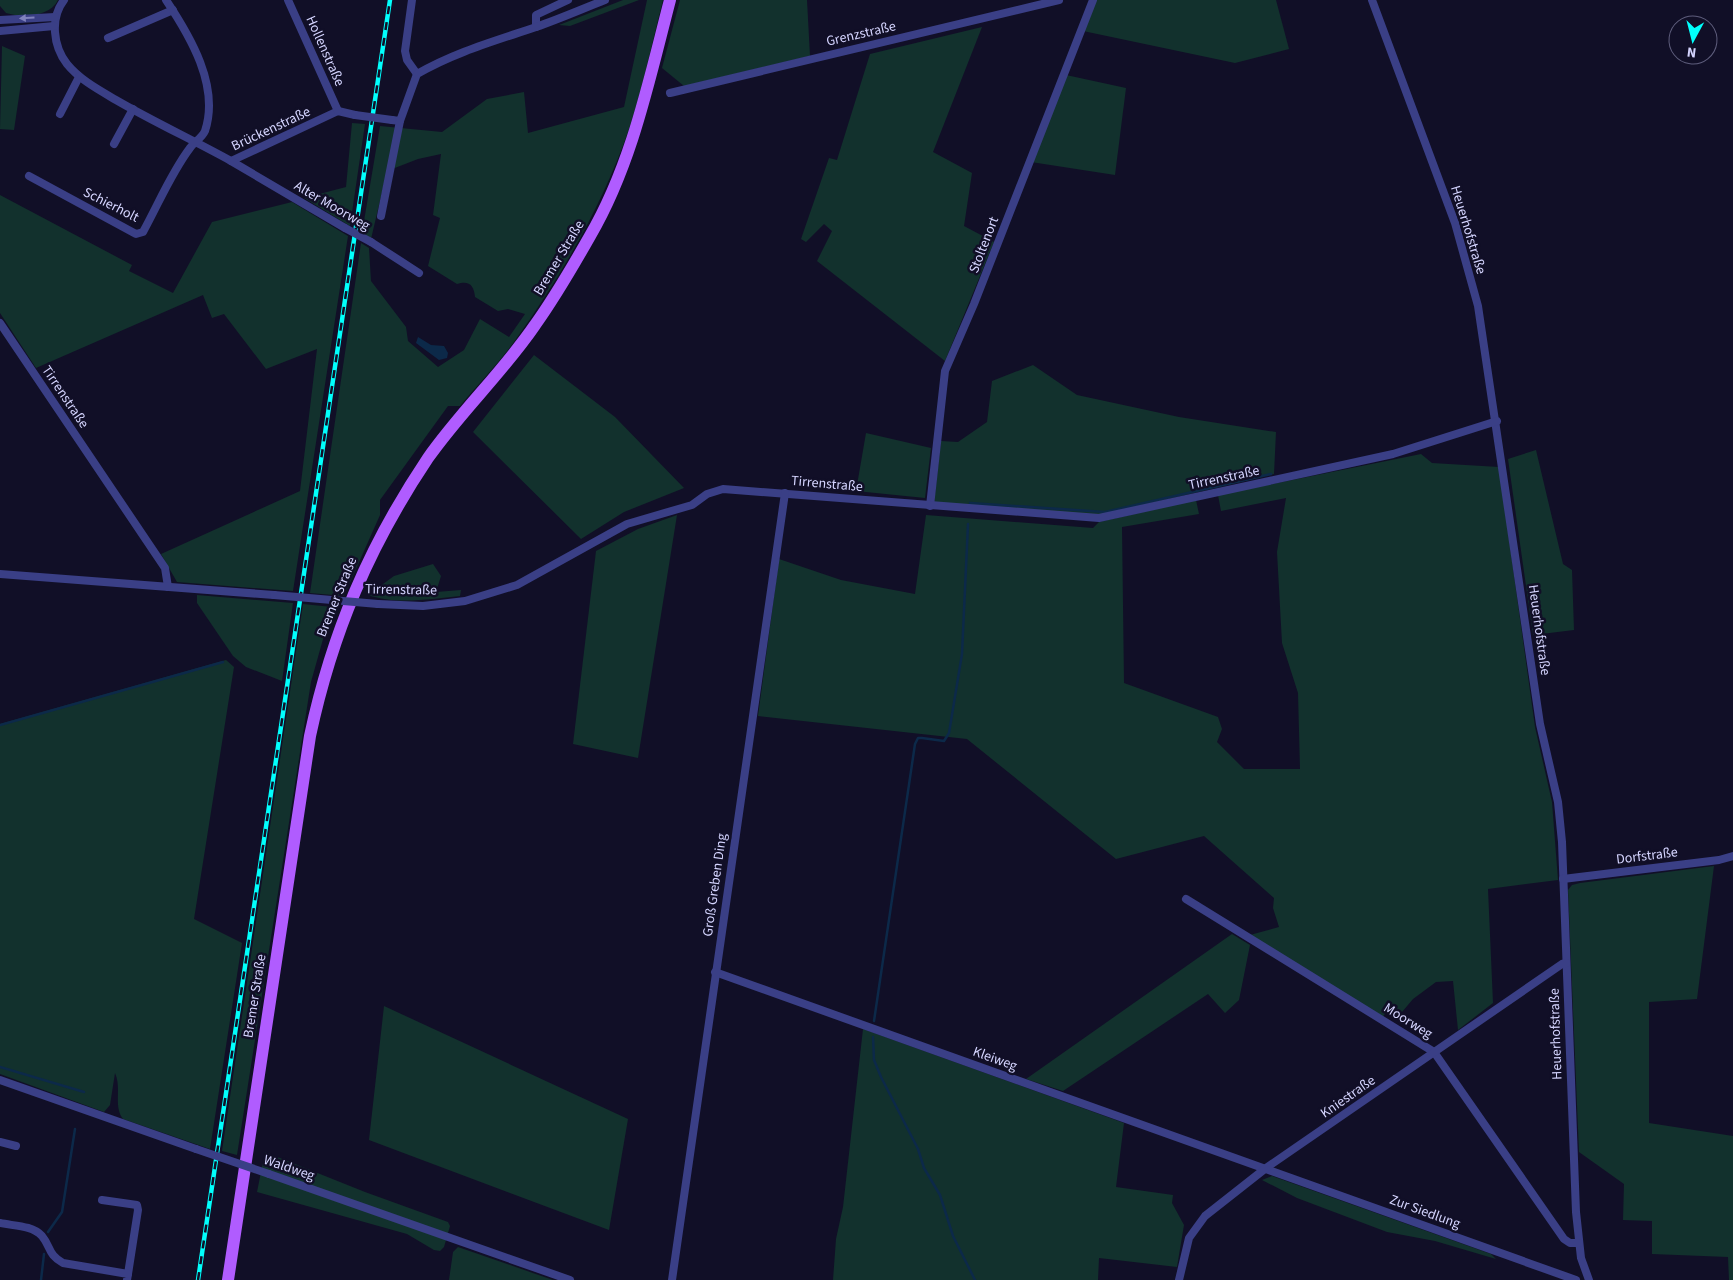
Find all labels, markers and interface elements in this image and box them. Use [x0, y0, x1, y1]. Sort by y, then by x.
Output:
street label: Hollenstraße [301, 13, 349, 90]
one-way arrow [19, 15, 35, 23]
north arrow [1668, 15, 1718, 65]
street label: Grenzstraße [824, 16, 898, 52]
text: N [1686, 41, 1697, 62]
street label: Brückenstraße [228, 102, 314, 156]
street label: Alter Moorweg [290, 176, 374, 236]
street label: Schierholt [80, 182, 143, 228]
street label: Heuerhofstraße [1445, 183, 1491, 277]
street label: Stoltenort [964, 214, 1004, 276]
street label: Bremer Straße [529, 217, 589, 299]
street label: Tirrenstraße [37, 362, 93, 432]
street label: Tirrenstraße [1187, 461, 1261, 495]
street label: Tirrenstraße [790, 471, 864, 497]
street label: Bremer Straße [312, 554, 362, 640]
street label: Tirrenstraße [365, 579, 437, 601]
street label: Heuerhofstraße [1523, 583, 1555, 677]
street label: Groß Greben Ding [698, 832, 732, 938]
street label: Dorfstraße [1615, 842, 1679, 870]
street label: Bremer Straße [239, 953, 271, 1039]
street label: Heuerhofstraße [1544, 988, 1568, 1080]
street label: Moorweg [1380, 998, 1436, 1044]
street label: Kleiweg [970, 1042, 1020, 1076]
street label: Kniestraße [1316, 1071, 1380, 1123]
street label: Waldweg [261, 1150, 317, 1186]
street label: Zur Siedlung [1387, 1190, 1463, 1234]

